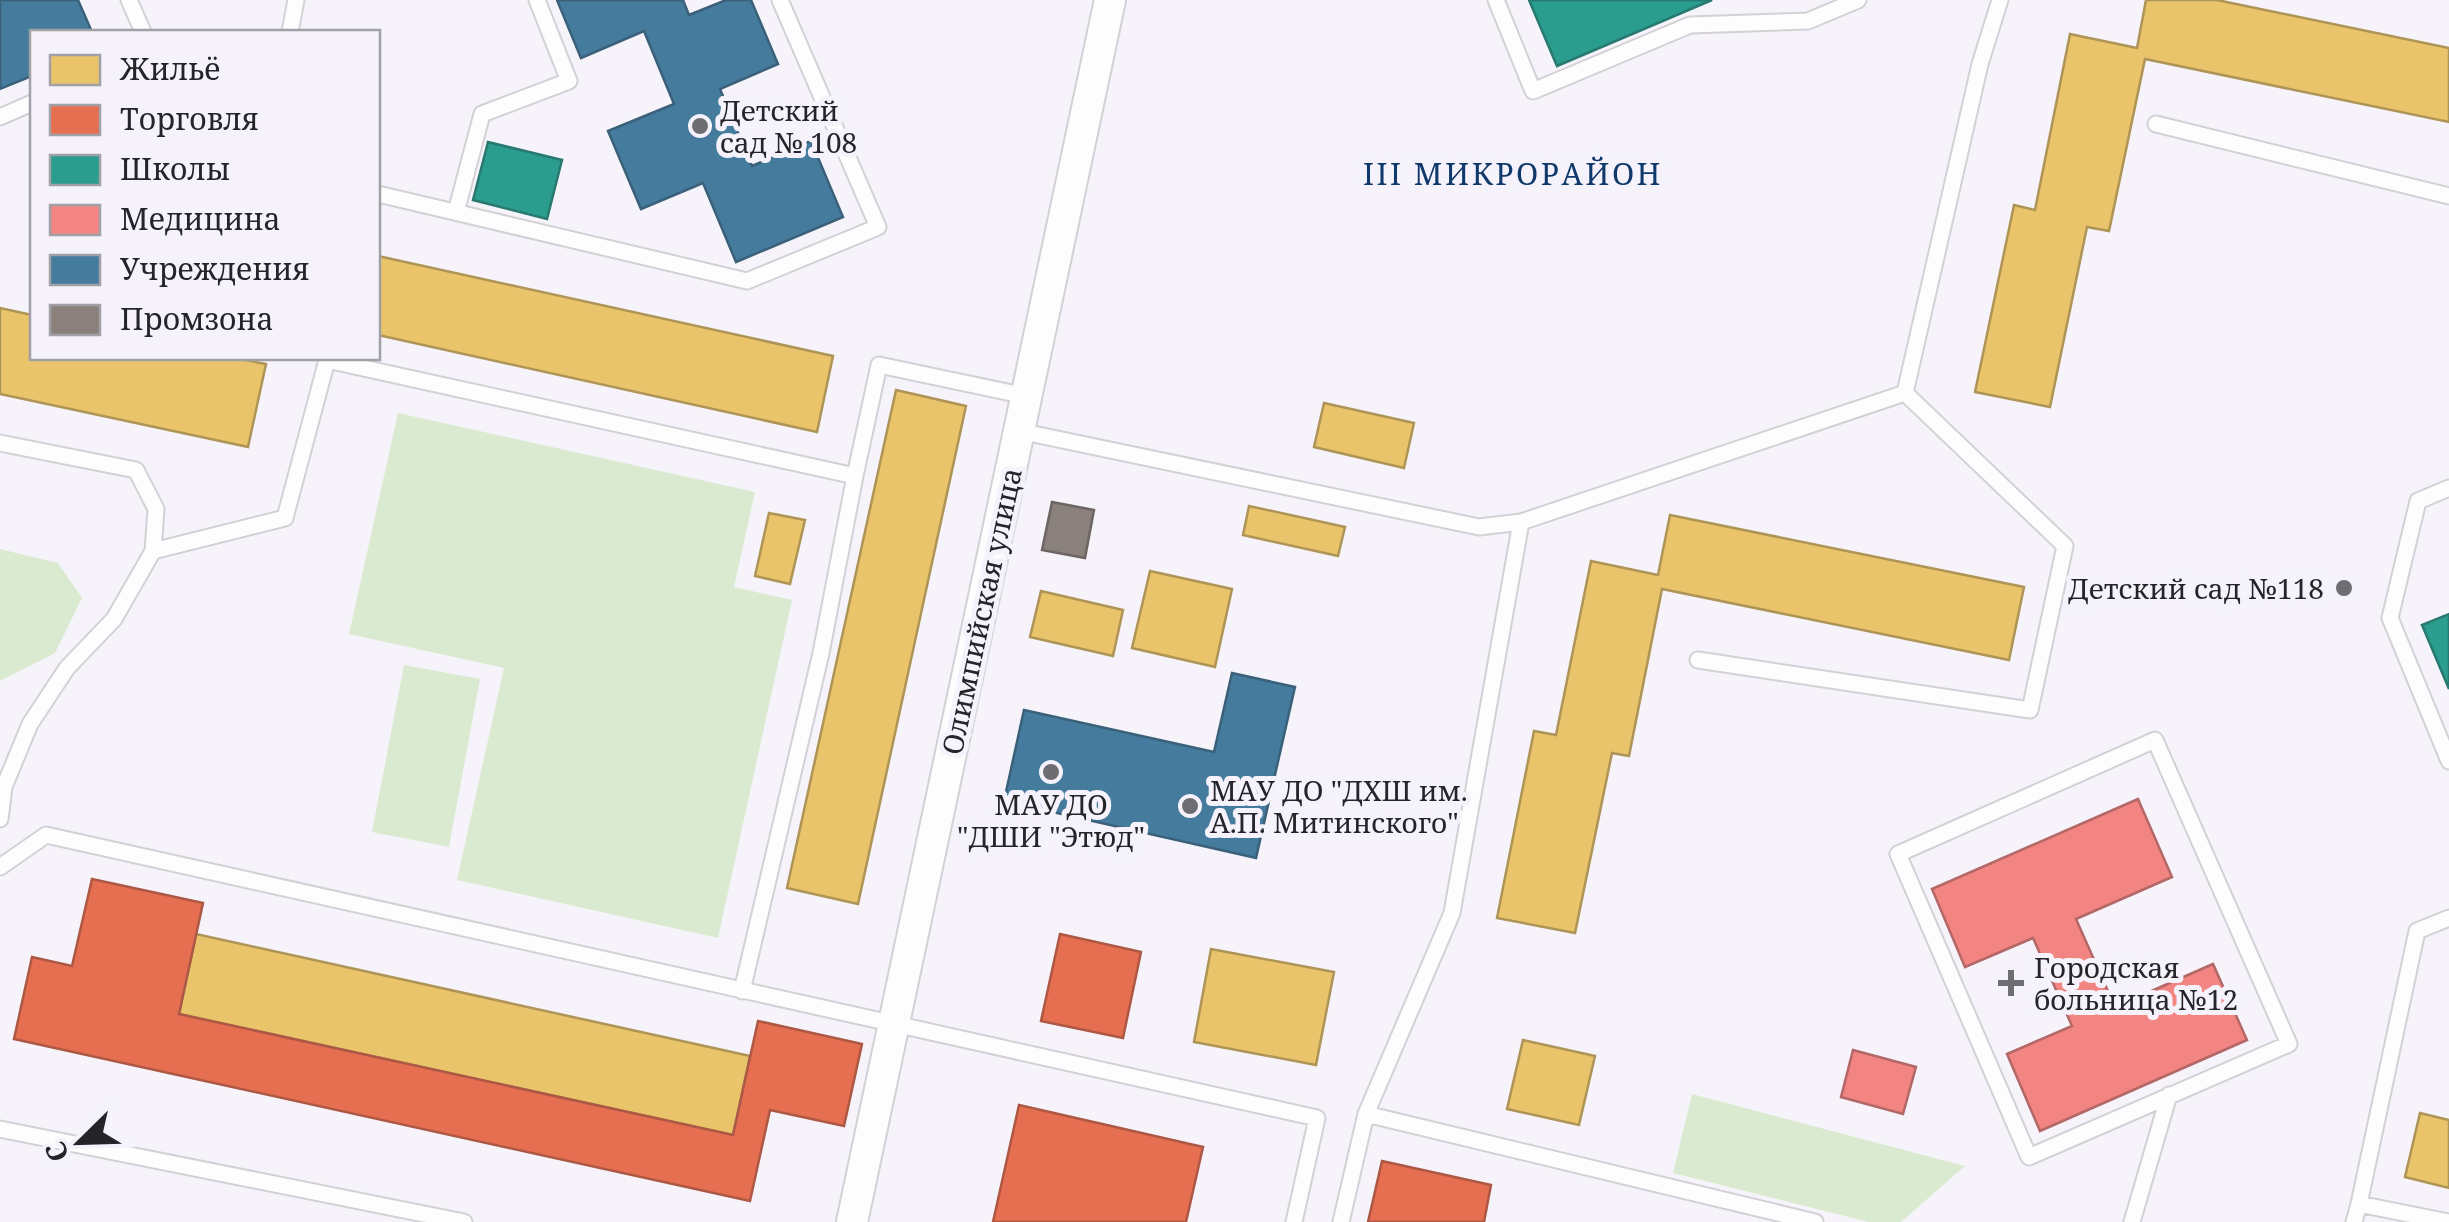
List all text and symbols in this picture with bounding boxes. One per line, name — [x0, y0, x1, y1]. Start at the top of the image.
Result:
legend — [30, 30, 380, 360]
text: Жильё — [119, 48, 220, 89]
place label: Детский сад № 108 — [720, 91, 857, 161]
text: Торговля — [120, 98, 259, 139]
marker: Детский сад № 108 — [689, 115, 711, 137]
text: Школы — [120, 148, 230, 189]
district label: III МИКРОРАЙОН — [1363, 153, 1663, 194]
text: Медицина — [120, 198, 281, 239]
text: Учреждения — [120, 248, 310, 289]
text: Промзона — [120, 298, 274, 339]
street label: Олимпийская улица — [932, 464, 1030, 758]
place label: Детский сад №118 — [2068, 569, 2324, 607]
marker: Детский сад №118 — [2333, 577, 2355, 599]
marker: МАУ ДО "ДШИ "Этюд" — [1040, 761, 1062, 783]
place label: МАУ ДО "ДХШ им. А.П. Митинского" — [1210, 771, 1468, 841]
place label: МАУ ДО "ДШИ "Этюд" — [957, 785, 1145, 855]
marker: МАУ ДО "ДХШ им. А.П. Митинского" — [1179, 795, 1201, 817]
place label: Городская больница №12 — [2034, 948, 2238, 1018]
marker: Городская больница №12 — [1998, 970, 2024, 996]
north arrow — [30, 1092, 130, 1192]
text: С — [35, 1136, 77, 1168]

